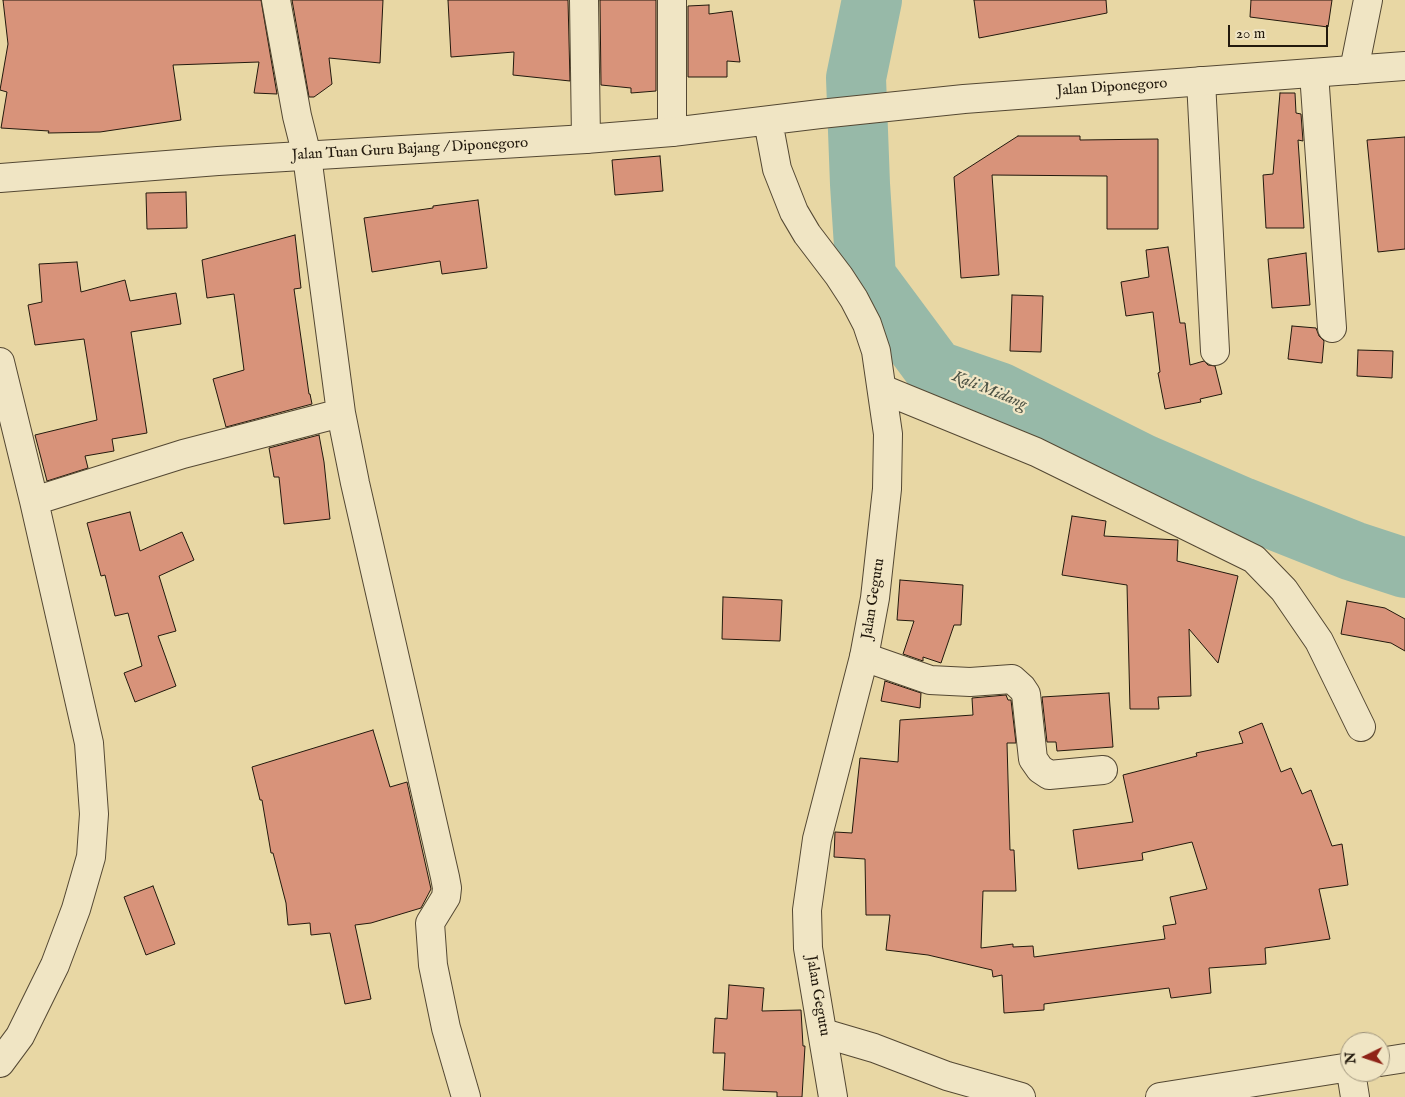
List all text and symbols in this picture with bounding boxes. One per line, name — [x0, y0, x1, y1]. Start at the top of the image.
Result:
scale bar — [1230, 15, 1330, 47]
text: 20 m — [1236, 24, 1265, 43]
street label: Jalan Diponegoro — [1056, 75, 1168, 101]
street label: Jalan Tuan Guru Bajang / Diponegoro — [291, 135, 529, 165]
water label: Kali Midang — [949, 367, 1029, 415]
street label: Jalan Gegutu — [859, 557, 889, 641]
street label: Jalan Gegutu — [801, 954, 833, 1038]
north arrow — [1340, 1032, 1390, 1082]
text: N — [1342, 1051, 1360, 1065]

